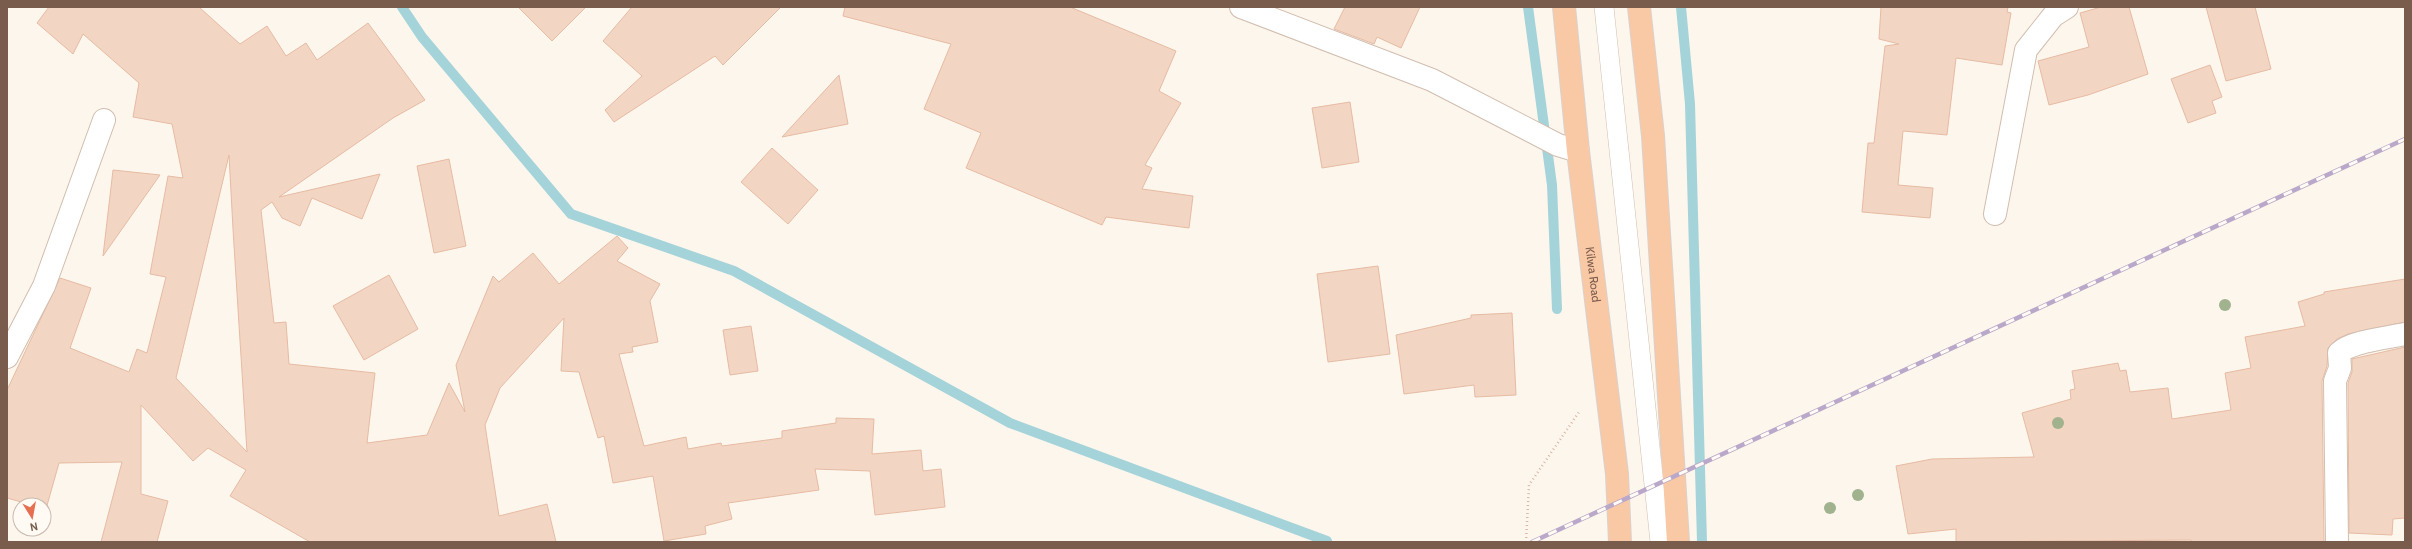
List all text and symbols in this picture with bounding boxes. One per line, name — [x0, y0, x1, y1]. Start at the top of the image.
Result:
street label: Kilwa Road — [1583, 246, 1604, 303]
north arrow — [12, 497, 52, 537]
text: N — [29, 519, 39, 534]

